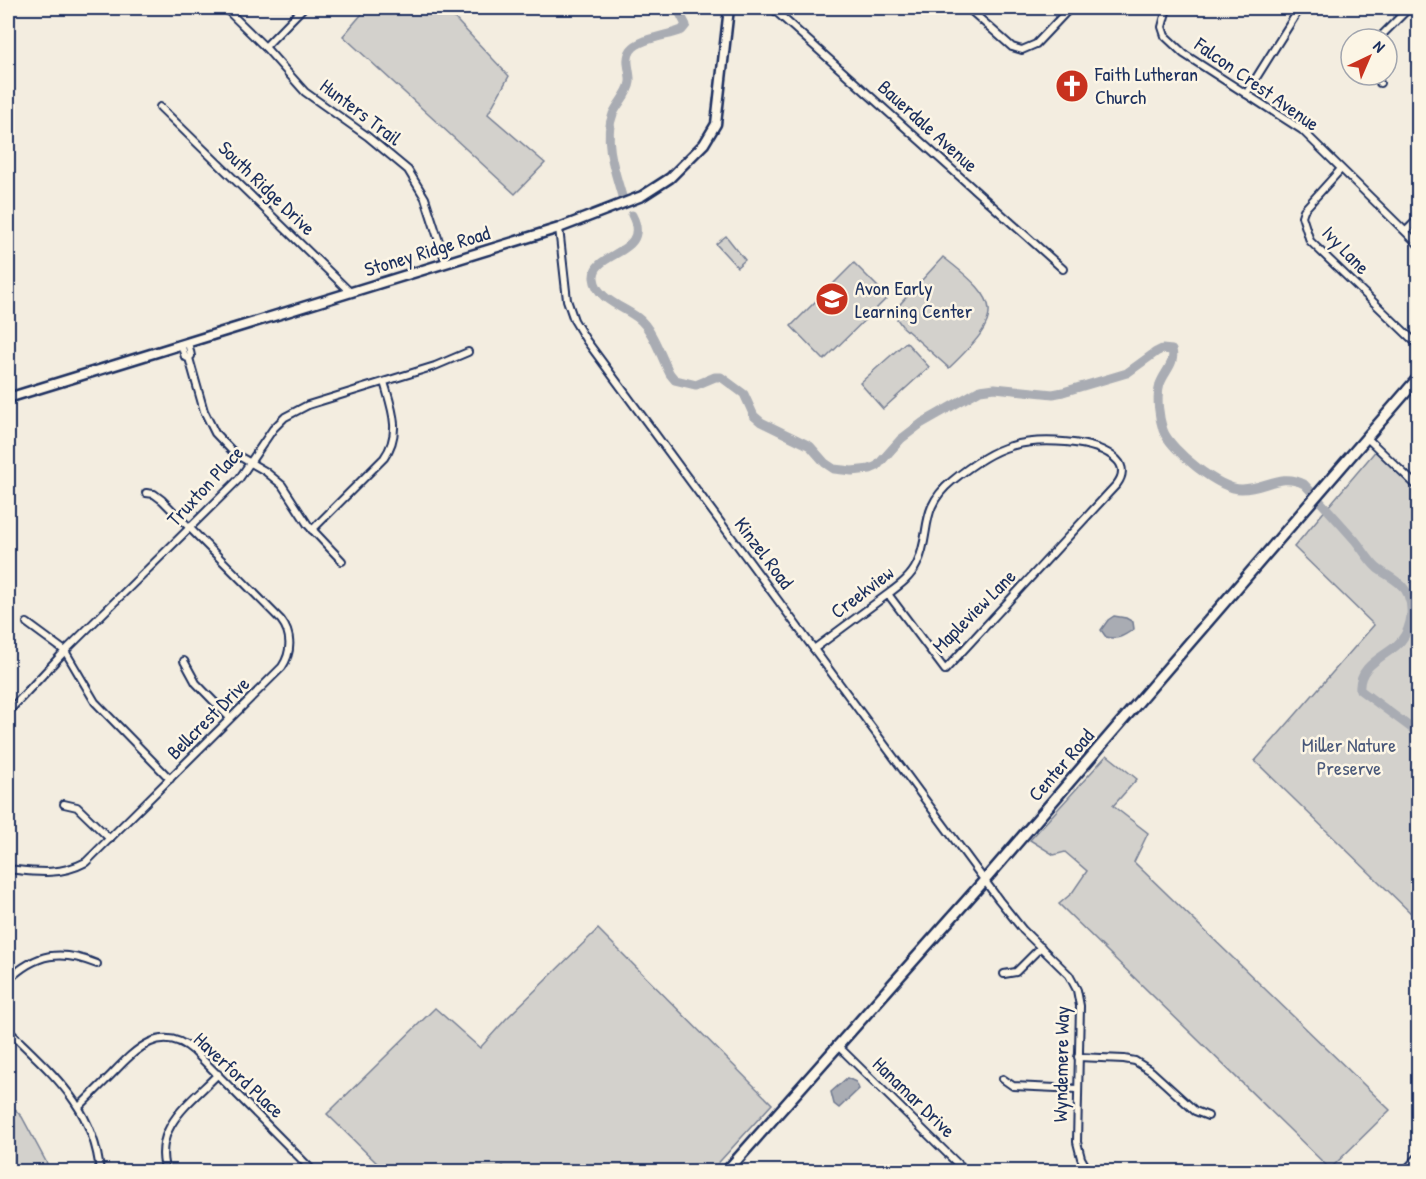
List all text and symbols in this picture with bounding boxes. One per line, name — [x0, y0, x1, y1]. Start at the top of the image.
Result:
north arrow — [1339, 27, 1399, 87]
street label: Falcon Crest Avenue — [1189, 30, 1325, 137]
text: N — [1369, 35, 1390, 57]
place label: Faith Lutheran Church — [1094, 60, 1198, 110]
church icon: Faith Lutheran Church — [1054, 68, 1090, 104]
street label: Hunters Trail — [315, 72, 408, 152]
street label: Bauerdale Avenue — [873, 73, 984, 178]
street label: South Ridge Drive — [213, 134, 322, 241]
street label: Stoney Ridge Road — [361, 219, 493, 282]
street label: Ivy Lane — [1316, 219, 1376, 280]
place label: Avon Early Learning Center — [855, 274, 973, 324]
school or university icon: Avon Early Learning Center — [814, 281, 850, 317]
street label: Truxton Place — [160, 439, 249, 532]
street label: Kinzel Road — [729, 511, 800, 594]
street label: Creekview — [825, 559, 899, 624]
street label: Mapleview Lane — [926, 563, 1021, 658]
street label: Bellcrest Drive — [160, 670, 255, 765]
street label: Center Road — [1022, 723, 1100, 807]
park label: Miller Nature Preserve — [1302, 731, 1396, 781]
street label: Wyndemere Way — [1046, 1006, 1075, 1122]
street label: Haverford Place — [188, 1026, 291, 1124]
street label: Hanamar Drive — [867, 1050, 962, 1143]

